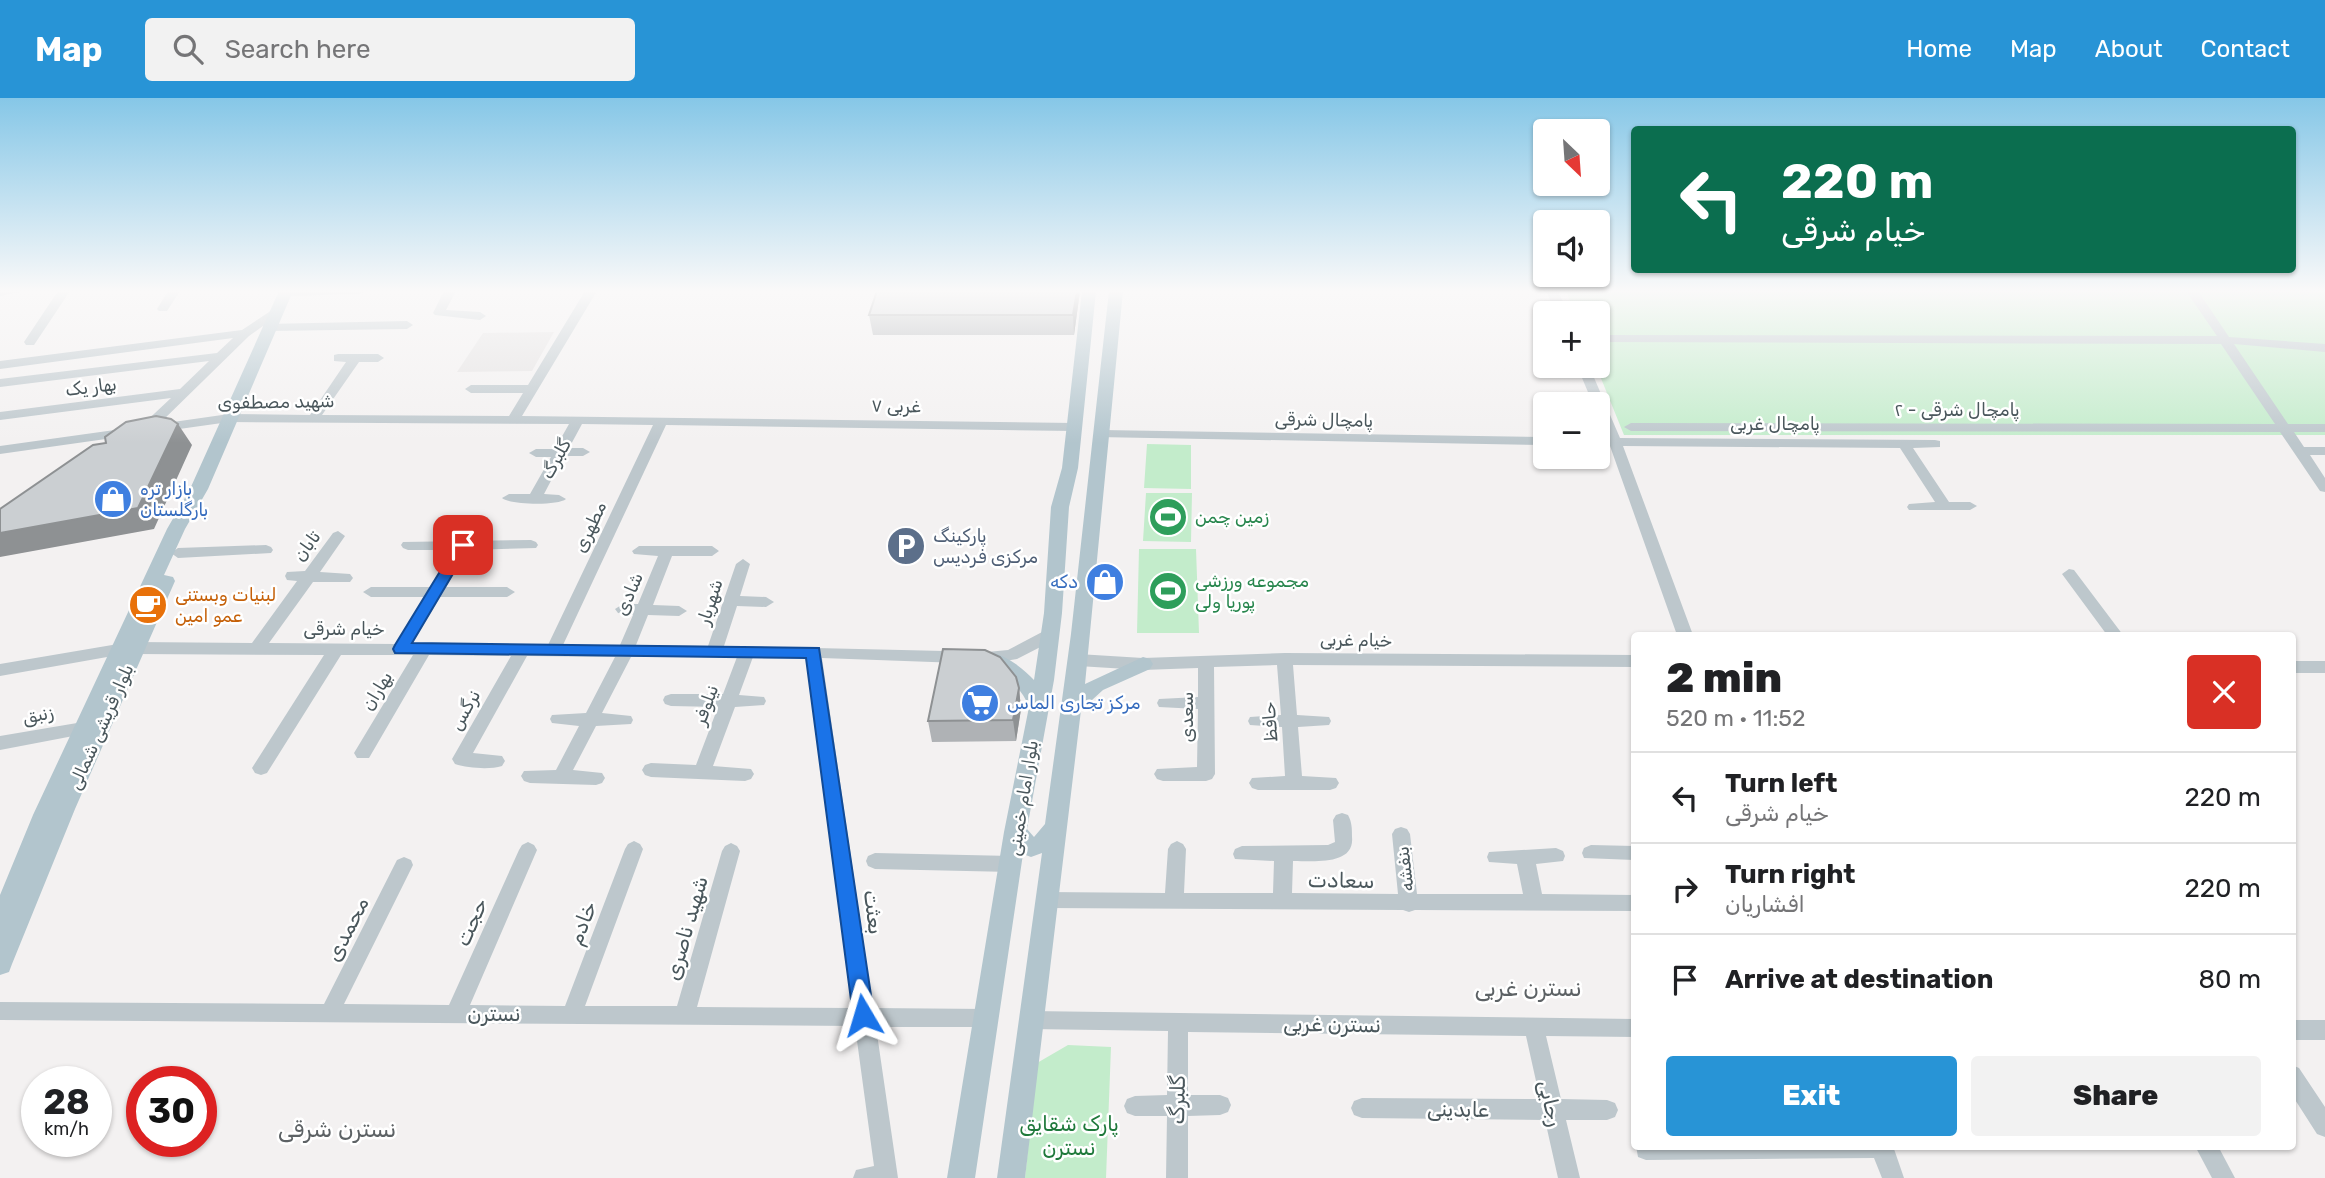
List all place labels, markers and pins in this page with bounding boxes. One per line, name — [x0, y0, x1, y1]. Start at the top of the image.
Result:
shop icon: بازار تره بارگلستان — [92, 478, 134, 520]
place label: بازار تره بارگلستان — [140, 478, 208, 521]
sports icon: زمین چمن — [1147, 496, 1189, 538]
place label: زمین چمن — [1195, 506, 1269, 528]
pin — [433, 515, 493, 575]
parking icon: پارکینگ مرکزی فردیس — [885, 525, 927, 567]
place label: پارکینگ مرکزی فردیس — [933, 525, 1038, 568]
shop icon: دکه — [1084, 561, 1126, 603]
sports icon: مجموعه ورزشی پوریا ولی — [1147, 570, 1189, 612]
place label: مجموعه ورزشی پوریا ولی — [1195, 570, 1309, 614]
place label: دکه — [1050, 571, 1078, 593]
cafe icon: لبنیات وبستنی عمو امین — [127, 584, 169, 626]
place label: لبنیات وبستنی عمو امین — [175, 584, 277, 627]
supermarket icon: مرکز تجاری الماس — [959, 682, 1001, 724]
place label: مرکز تجاری الماس — [1007, 692, 1141, 714]

